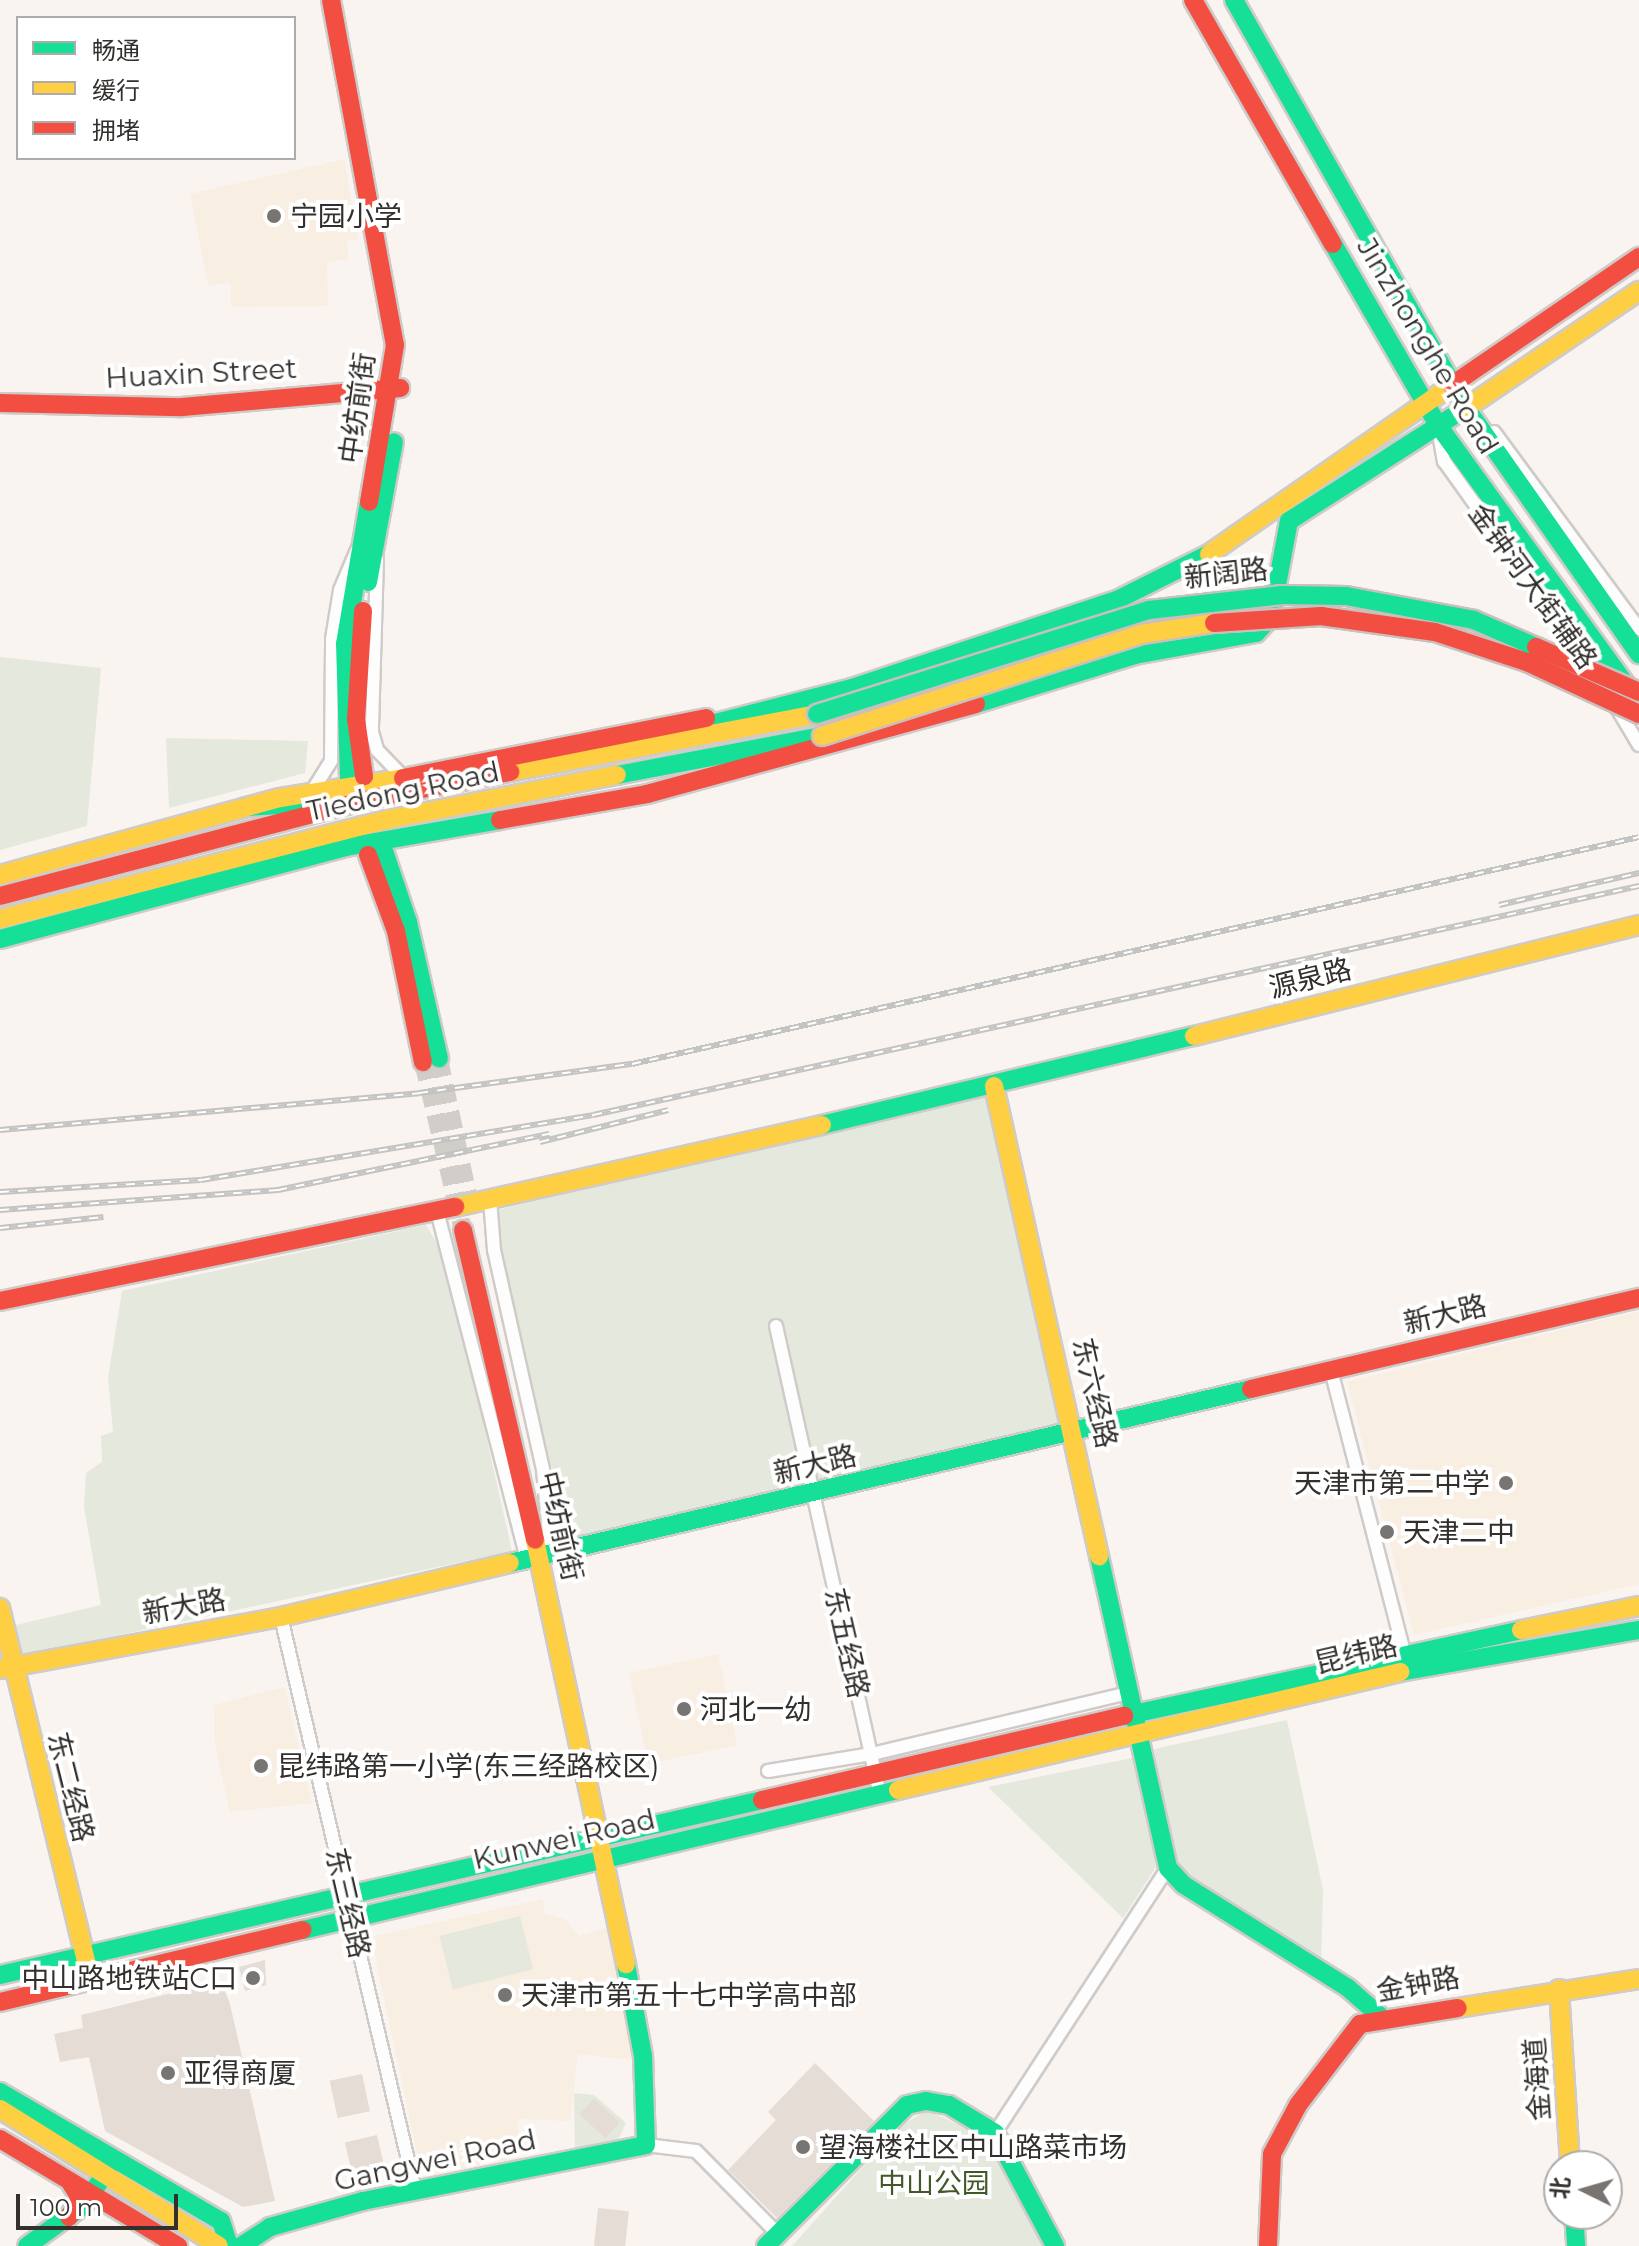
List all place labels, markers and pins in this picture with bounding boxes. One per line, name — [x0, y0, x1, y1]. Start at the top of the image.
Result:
place label: 宁园小学 — [290, 199, 402, 233]
marker: 宁园小学 — [265, 207, 283, 225]
place label: 天津市第二中学 — [1294, 1466, 1490, 1500]
marker: 天津市第二中学 — [1497, 1474, 1515, 1492]
place label: 天津二中 — [1403, 1515, 1515, 1549]
marker: 天津二中 — [1378, 1523, 1396, 1541]
place label: 河北一幼 — [700, 1692, 812, 1726]
marker: 河北一幼 — [675, 1700, 693, 1718]
place label: 昆纬路第一小学(东三经路校区) — [277, 1749, 659, 1783]
marker: 昆纬路第一小学(东三经路校区) — [252, 1757, 270, 1775]
place label: 中山路地铁站C口 — [21, 1961, 237, 1995]
marker: 中山路地铁站C口 — [244, 1969, 262, 1987]
place label: 天津市第五十七中学高中部 — [521, 1978, 857, 2012]
marker: 天津市第五十七中学高中部 — [496, 1986, 514, 2004]
place label: 亚得商厦 — [184, 2056, 296, 2090]
marker: 亚得商厦 — [159, 2064, 177, 2082]
place label: 望海楼社区中山路菜市场 — [819, 2130, 1127, 2164]
marker: 望海楼社区中山路菜市场 — [794, 2138, 812, 2156]

